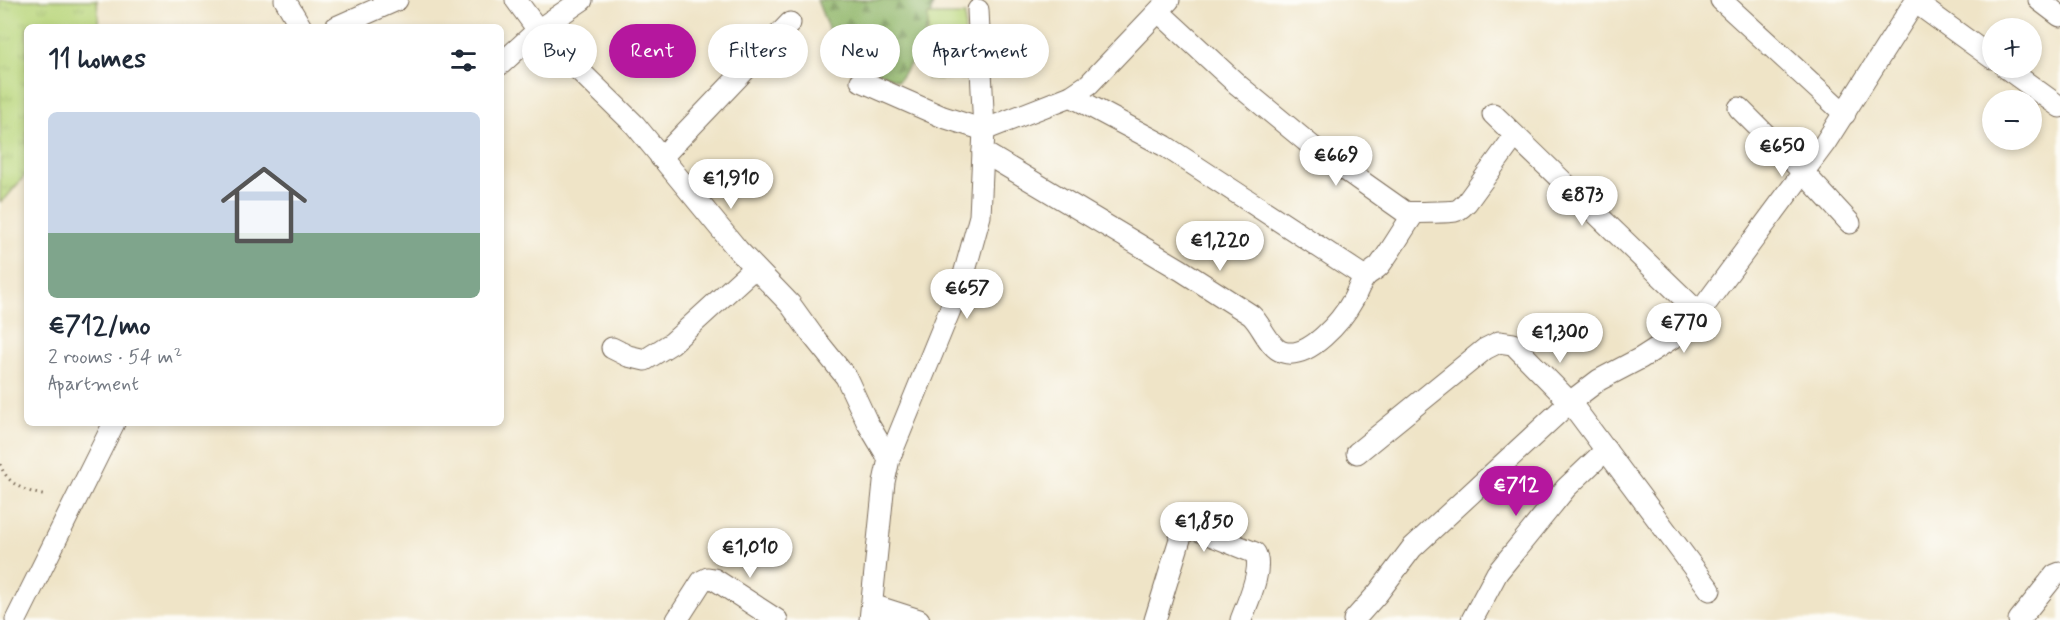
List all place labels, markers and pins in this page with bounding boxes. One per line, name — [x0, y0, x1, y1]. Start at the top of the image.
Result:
pin: €650 — [1746, 127, 1818, 178]
pin: €669 — [1300, 136, 1372, 187]
pin: €1,910 — [682, 159, 780, 210]
pin: €873 — [1546, 176, 1618, 227]
pin: €1,220 — [1171, 221, 1269, 272]
pin: €657 — [931, 269, 1003, 320]
pin: €770 — [1648, 303, 1720, 354]
pin: €1,300 — [1511, 313, 1609, 364]
pin: €712 — [1480, 466, 1552, 517]
pin: €1,850 — [1155, 502, 1253, 553]
pin: €1,010 — [701, 528, 799, 579]

